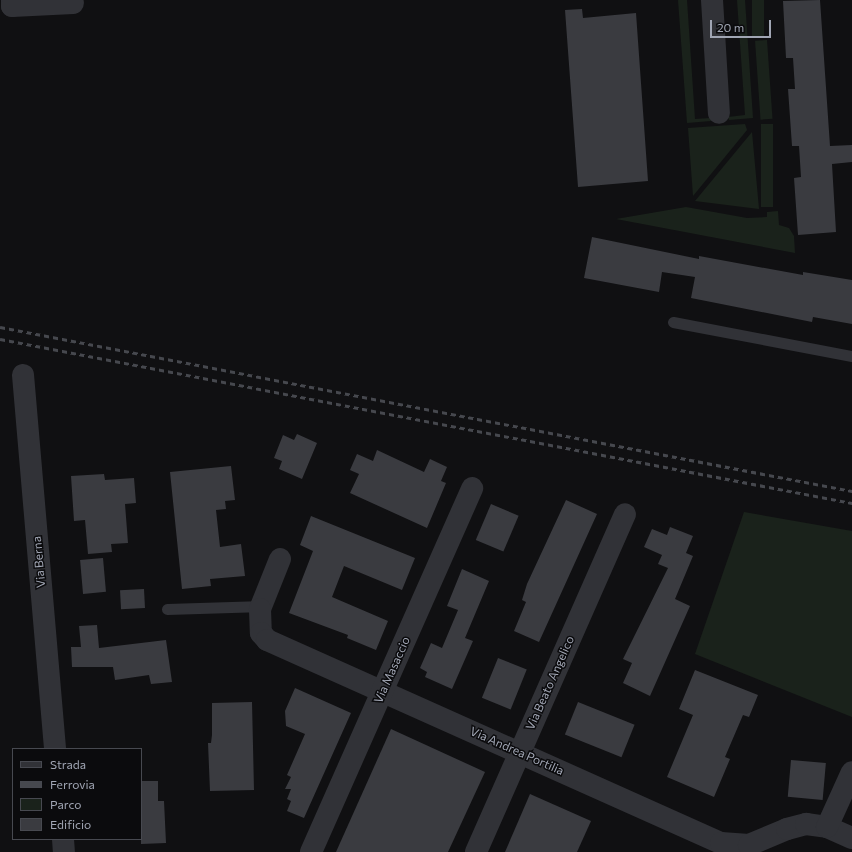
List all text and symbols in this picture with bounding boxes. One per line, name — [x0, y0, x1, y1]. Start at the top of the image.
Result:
scale bar — [712, 12, 773, 38]
text: 20 m — [717, 20, 744, 34]
street label: Via Berna — [30, 536, 48, 588]
street label: Via Masaccio — [371, 634, 413, 706]
street label: Via Beato Angelico — [523, 634, 577, 732]
street label: Via Andrea Portilia — [468, 724, 566, 778]
legend — [12, 748, 142, 840]
text: Strada — [50, 757, 86, 771]
text: Ferrovia — [50, 777, 95, 791]
text: Parco — [50, 797, 82, 811]
text: Edificio — [50, 817, 91, 831]

